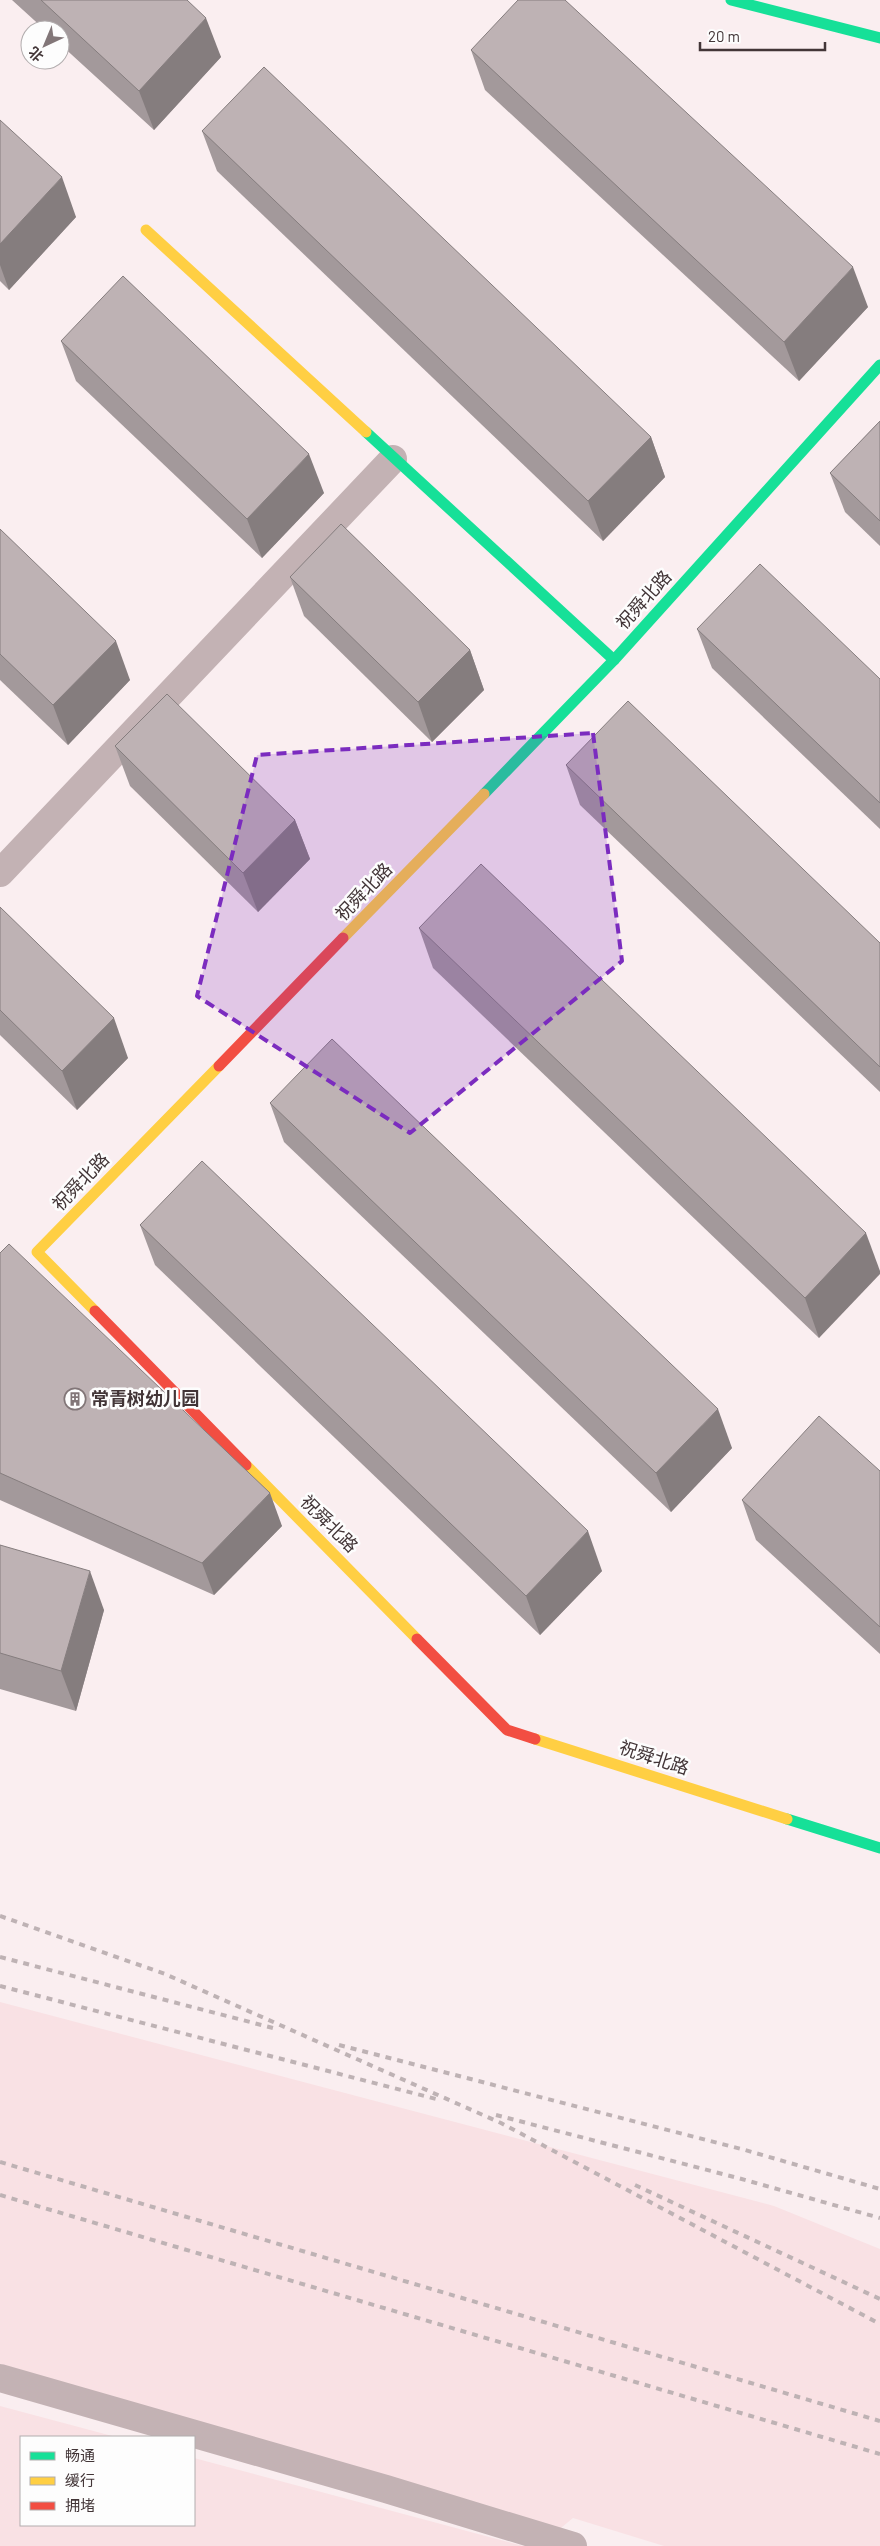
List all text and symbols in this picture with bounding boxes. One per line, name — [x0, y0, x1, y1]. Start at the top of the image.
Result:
north arrow — [20, 20, 70, 70]
scale bar — [700, 20, 825, 52]
text: 20 m — [708, 27, 740, 45]
text: 北 — [25, 44, 47, 66]
street label: 祝舜北路 — [611, 565, 676, 633]
street label: 祝舜北路 — [330, 858, 396, 925]
street label: 祝舜北路 — [47, 1148, 113, 1215]
building icon: 常青树幼儿园 — [63, 1387, 87, 1411]
place label: 常青树幼儿园 — [91, 1387, 199, 1409]
street label: 祝舜北路 — [296, 1490, 363, 1557]
street label: 祝舜北路 — [617, 1735, 692, 1779]
legend — [20, 2436, 195, 2526]
text: 畅通 — [65, 2446, 95, 2464]
text: 缓行 — [65, 2471, 95, 2489]
text: 拥堵 — [65, 2496, 95, 2514]

